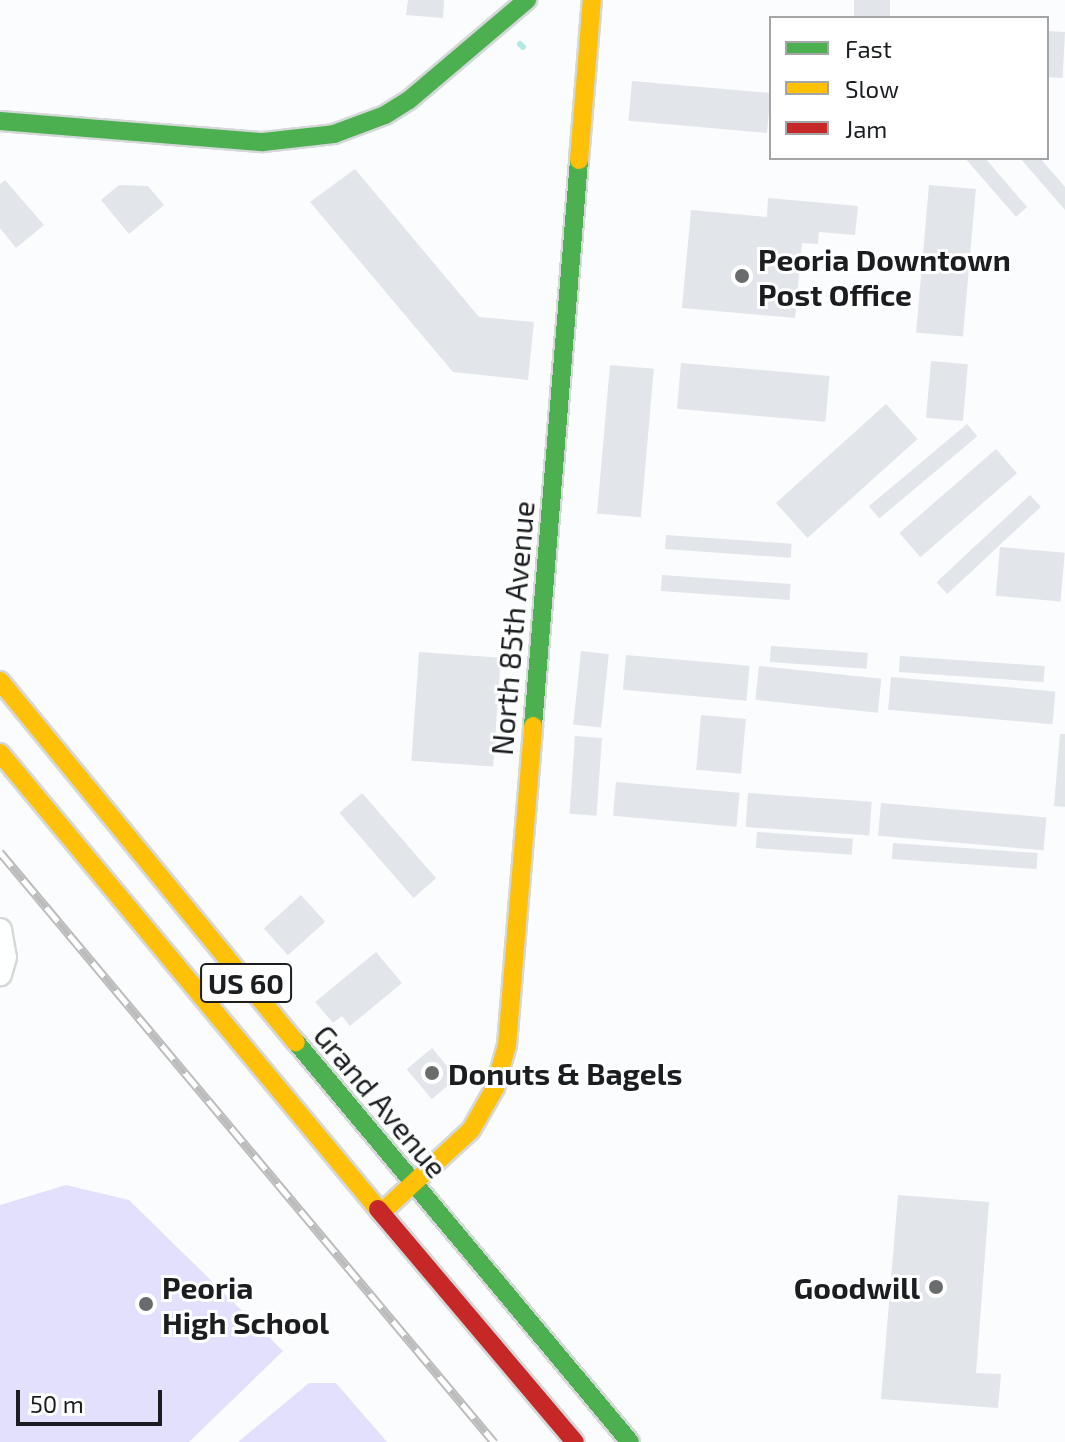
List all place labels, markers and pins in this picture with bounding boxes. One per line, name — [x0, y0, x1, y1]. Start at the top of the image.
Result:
place label: Peoria Downtown Post Office — [758, 241, 1011, 312]
marker: Peoria Downtown Post Office — [733, 267, 751, 285]
place label: Donuts & Bagels — [448, 1055, 682, 1091]
marker: Donuts & Bagels — [423, 1064, 441, 1082]
place label: Peoria High School — [162, 1269, 329, 1340]
place label: Goodwill — [794, 1269, 920, 1305]
marker: Goodwill — [927, 1278, 945, 1296]
marker: Peoria High School — [137, 1295, 155, 1313]

